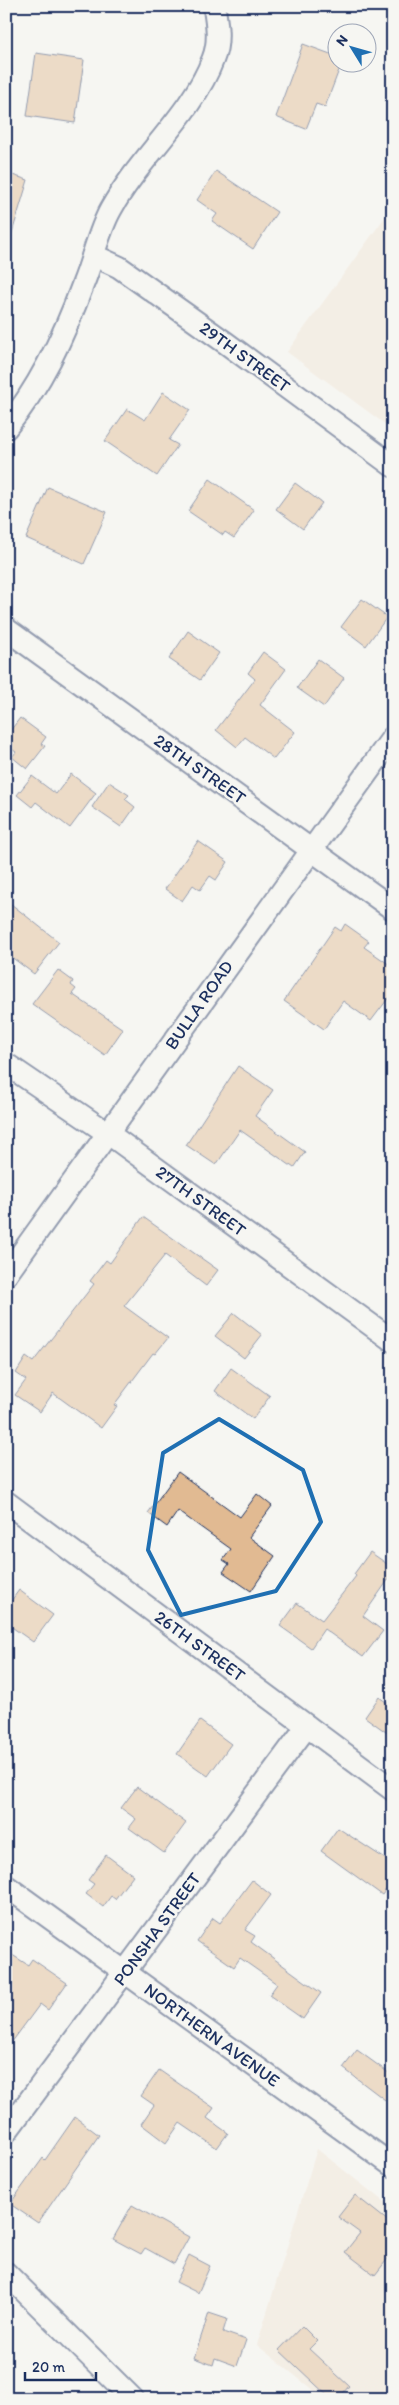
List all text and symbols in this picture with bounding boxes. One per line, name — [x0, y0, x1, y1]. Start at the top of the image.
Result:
north arrow — [326, 22, 376, 72]
text: N — [332, 32, 352, 49]
street label: 29TH STREET — [195, 317, 295, 397]
street label: 28TH STREET — [150, 729, 250, 809]
street label: BULLA ROAD — [160, 956, 238, 1054]
street label: 27TH STREET — [151, 1161, 251, 1241]
street label: 26TH STREET — [150, 1606, 250, 1686]
street label: PONSHA STREET — [109, 1868, 205, 1990]
street label: NORTHERN AVENUE — [140, 1978, 284, 2092]
scale bar — [25, 2350, 96, 2382]
text: 20 m — [32, 2358, 66, 2376]

